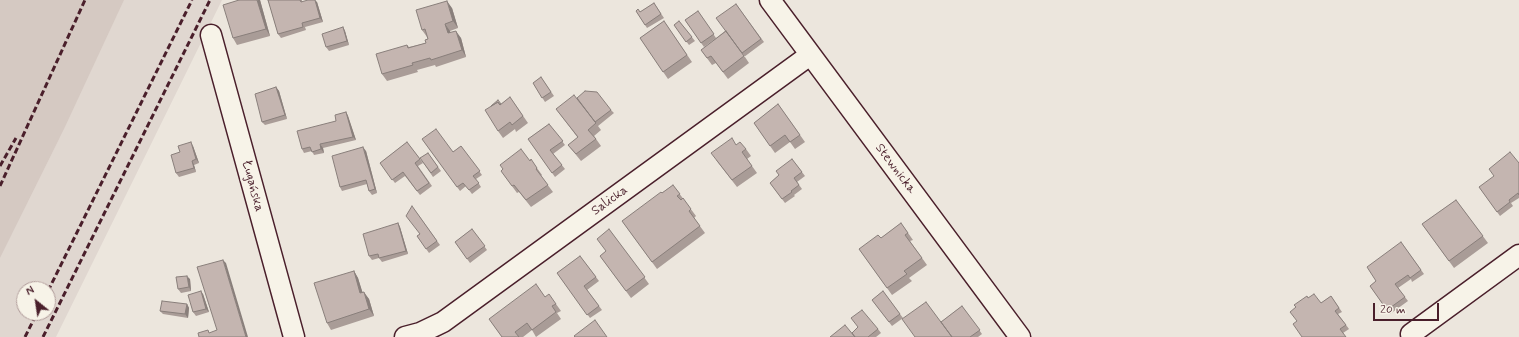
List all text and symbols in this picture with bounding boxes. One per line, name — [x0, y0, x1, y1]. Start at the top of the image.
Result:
street label: Stewnicka — [871, 141, 919, 197]
street label: Ługańska — [238, 159, 266, 213]
street label: Salicka — [589, 183, 631, 219]
north arrow — [16, 281, 56, 321]
text: N — [24, 284, 37, 299]
scale bar — [1375, 295, 1441, 321]
text: 20 m — [1380, 302, 1406, 318]

